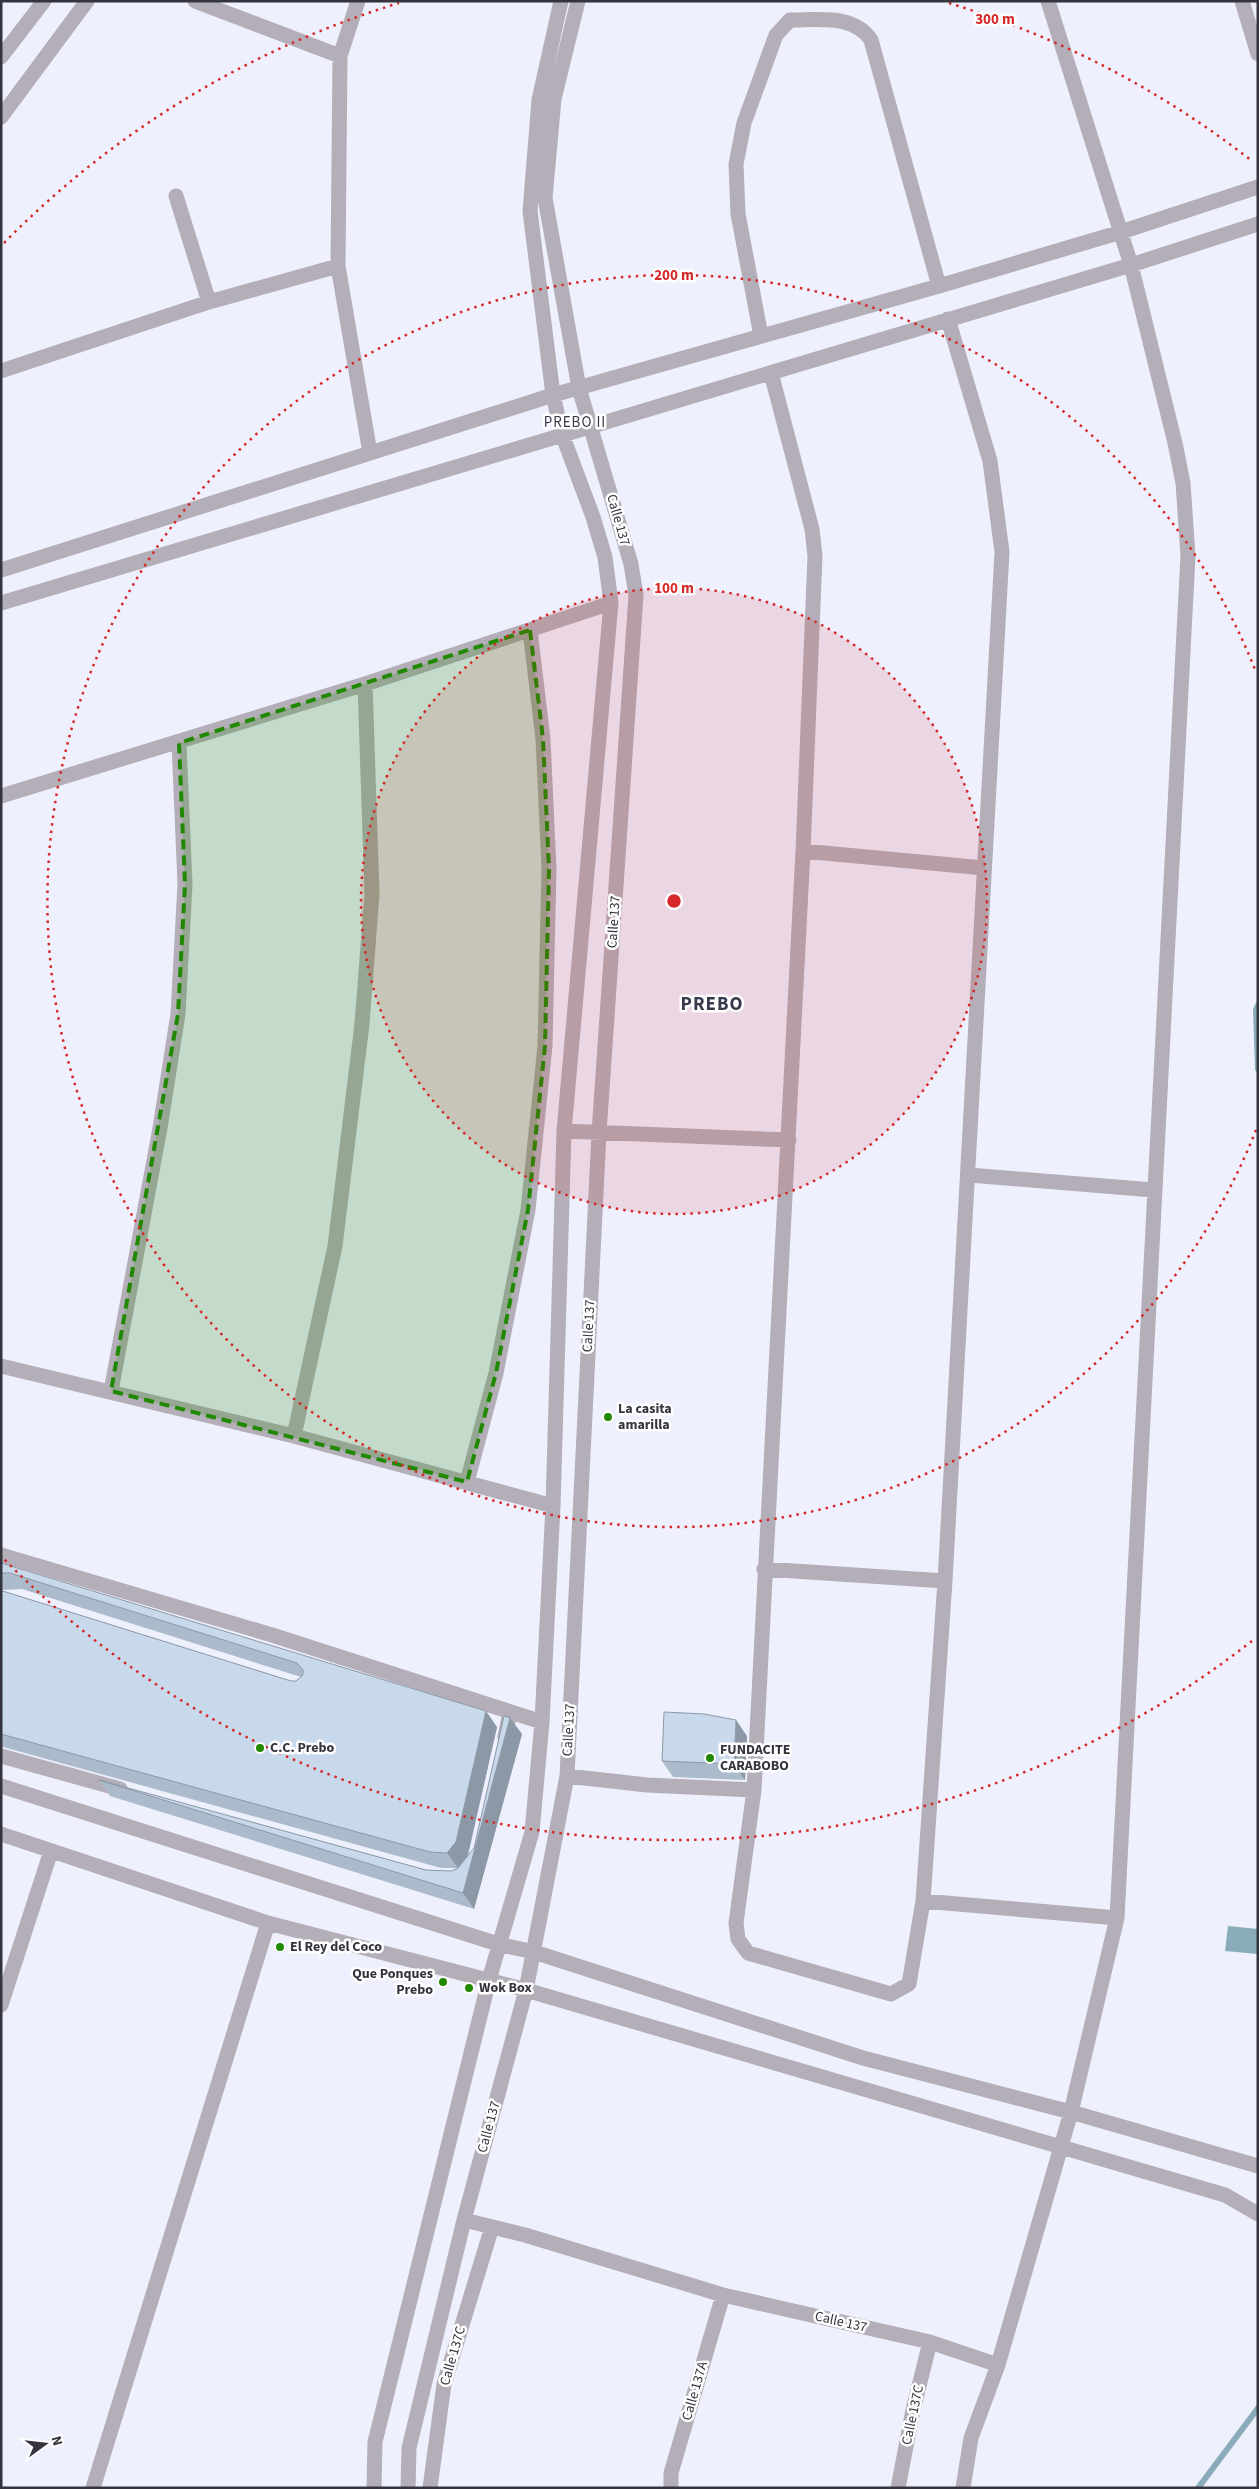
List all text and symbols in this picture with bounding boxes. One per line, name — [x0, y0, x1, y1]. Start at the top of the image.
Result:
text: 300 m — [975, 9, 1015, 30]
text: 200 m — [654, 265, 694, 286]
district label: PREBO II — [544, 412, 606, 433]
street label: Calle 137 — [601, 492, 635, 548]
text: 100 m — [654, 578, 694, 599]
centre of rings — [665, 892, 683, 910]
street label: Calle 137 — [602, 895, 626, 949]
district label: PREBO — [681, 991, 743, 1018]
street label: Calle 137 — [578, 1299, 600, 1353]
place label: La casita amarilla — [618, 1399, 672, 1435]
marker: La casita amarilla — [602, 1411, 614, 1423]
street label: Calle 137 — [558, 1703, 580, 1757]
place label: C.C. Prebo — [270, 1738, 335, 1758]
place label: FUNDACITE CARABOBO — [720, 1740, 790, 1776]
marker: C.C. Prebo — [254, 1742, 266, 1754]
marker: FUNDACITE CARABOBO — [704, 1752, 716, 1764]
place label: El Rey del Coco — [290, 1937, 382, 1957]
marker: El Rey del Coco — [274, 1941, 286, 1953]
place label: Que Ponques Prebo — [352, 1964, 433, 2000]
marker: Que Ponques Prebo — [437, 1976, 449, 1988]
place label: Wok Box — [479, 1978, 532, 1998]
marker: Wok Box — [463, 1982, 475, 1994]
street label: Calle 137 — [473, 2099, 506, 2155]
street label: Calle 137 — [813, 2306, 869, 2338]
street label: Calle 137C — [435, 2324, 471, 2388]
street label: Calle 137A — [677, 2359, 713, 2423]
street label: Calle 137C — [897, 2383, 929, 2447]
north arrow — [20, 2419, 70, 2469]
text: N — [46, 2434, 67, 2448]

